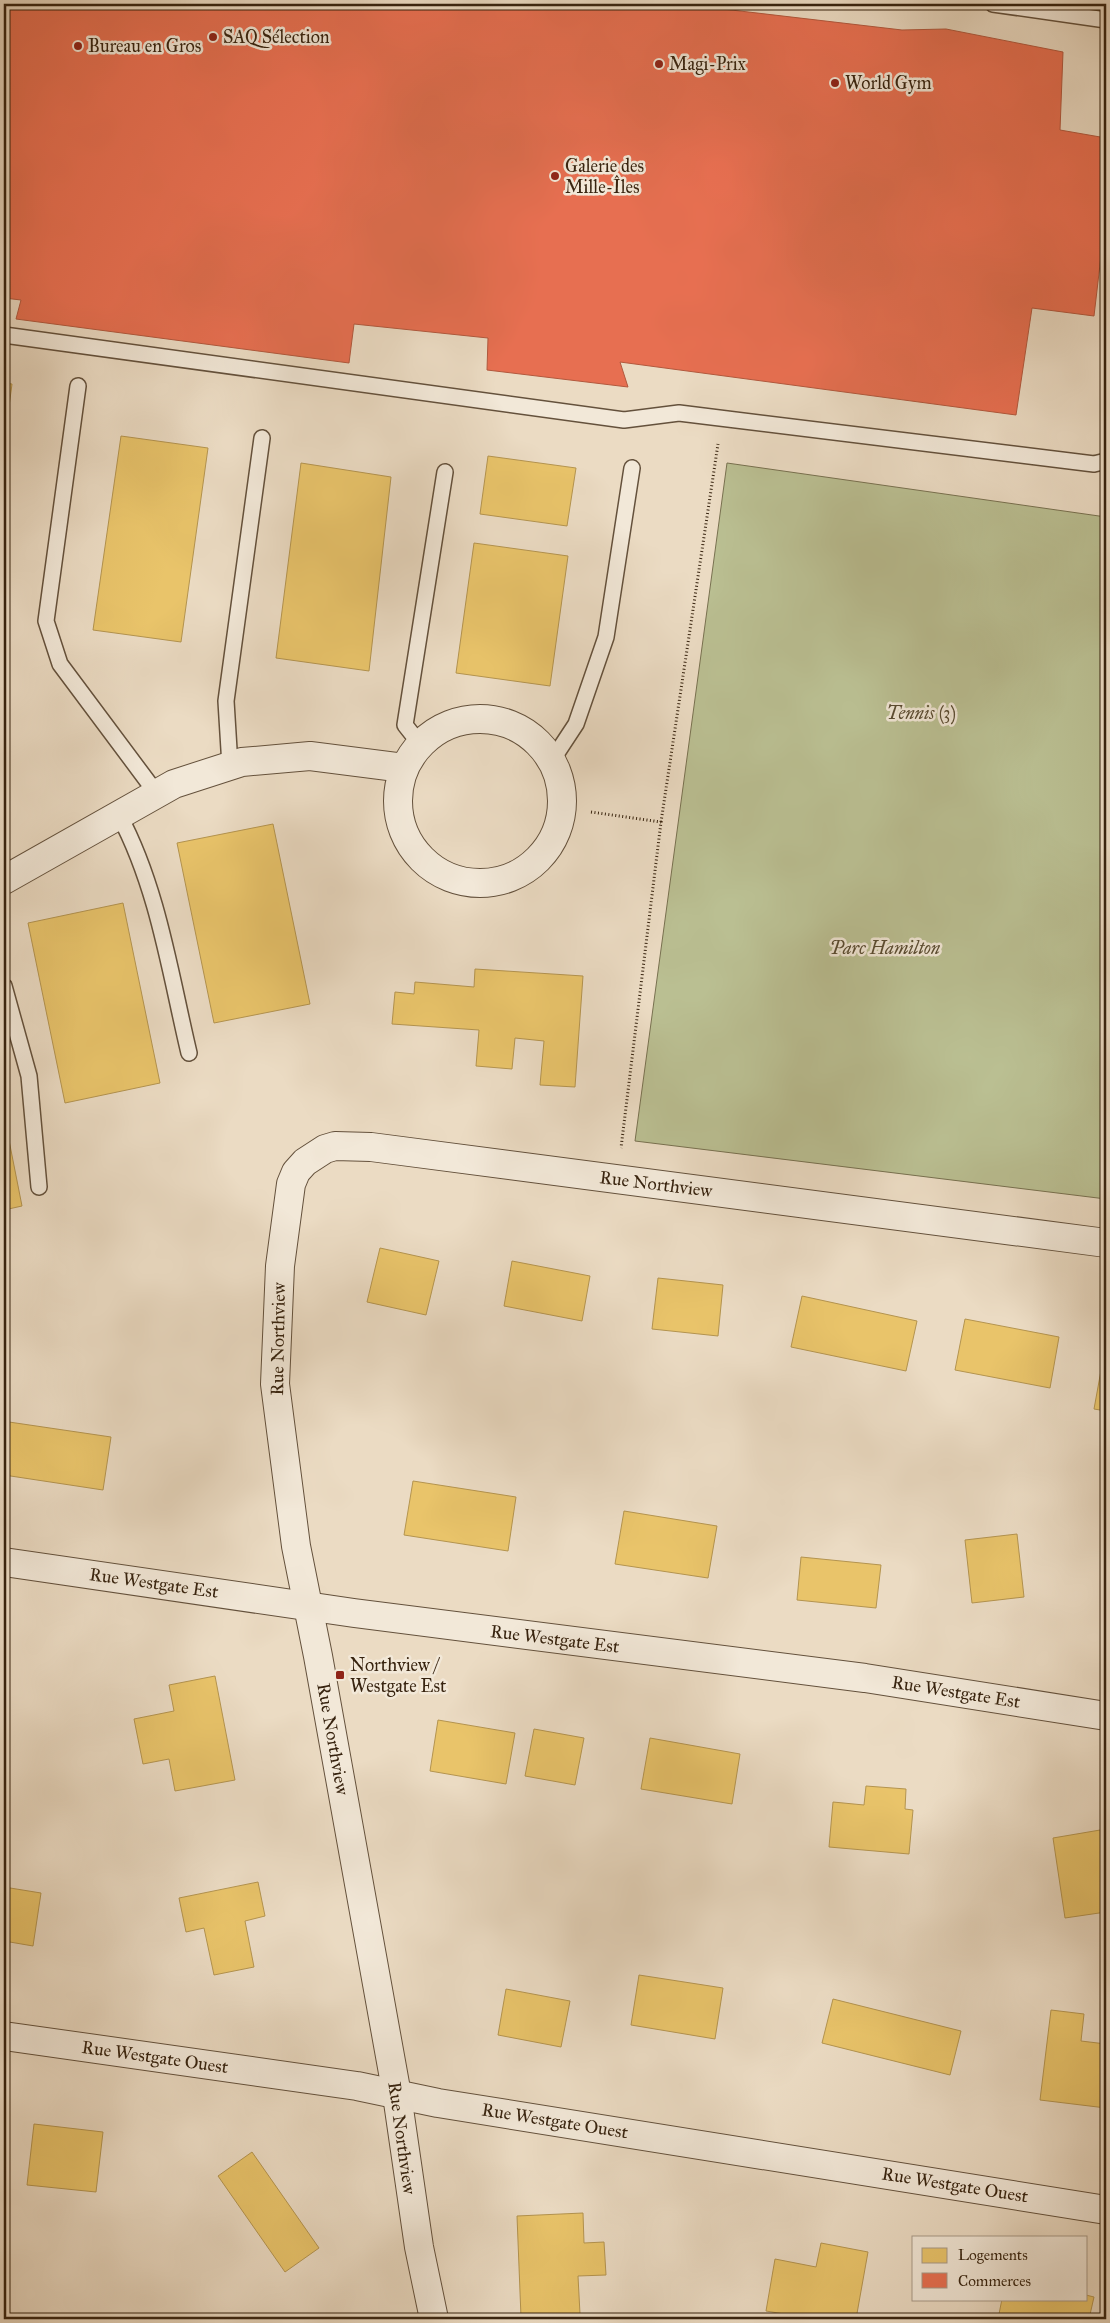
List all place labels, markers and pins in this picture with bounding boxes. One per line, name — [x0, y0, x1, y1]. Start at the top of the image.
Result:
place label: SAQ Sélection — [223, 26, 330, 48]
marker: SAQ Sélection — [207, 31, 219, 43]
place label: Bureau en Gros — [88, 35, 201, 57]
marker: Bureau en Gros — [72, 40, 84, 52]
place label: Magi-Prix — [669, 53, 746, 76]
marker: Magi-Prix — [653, 58, 665, 70]
place label: World Gym — [845, 72, 932, 94]
marker: World Gym — [829, 77, 841, 89]
place label: Galerie des Mille-Îles — [565, 155, 644, 198]
marker: Galerie des Mille-Îles — [549, 170, 561, 182]
place label: Northview / Westgate Est — [350, 1654, 447, 1698]
marker: Northview / Westgate Est — [334, 1669, 346, 1681]

